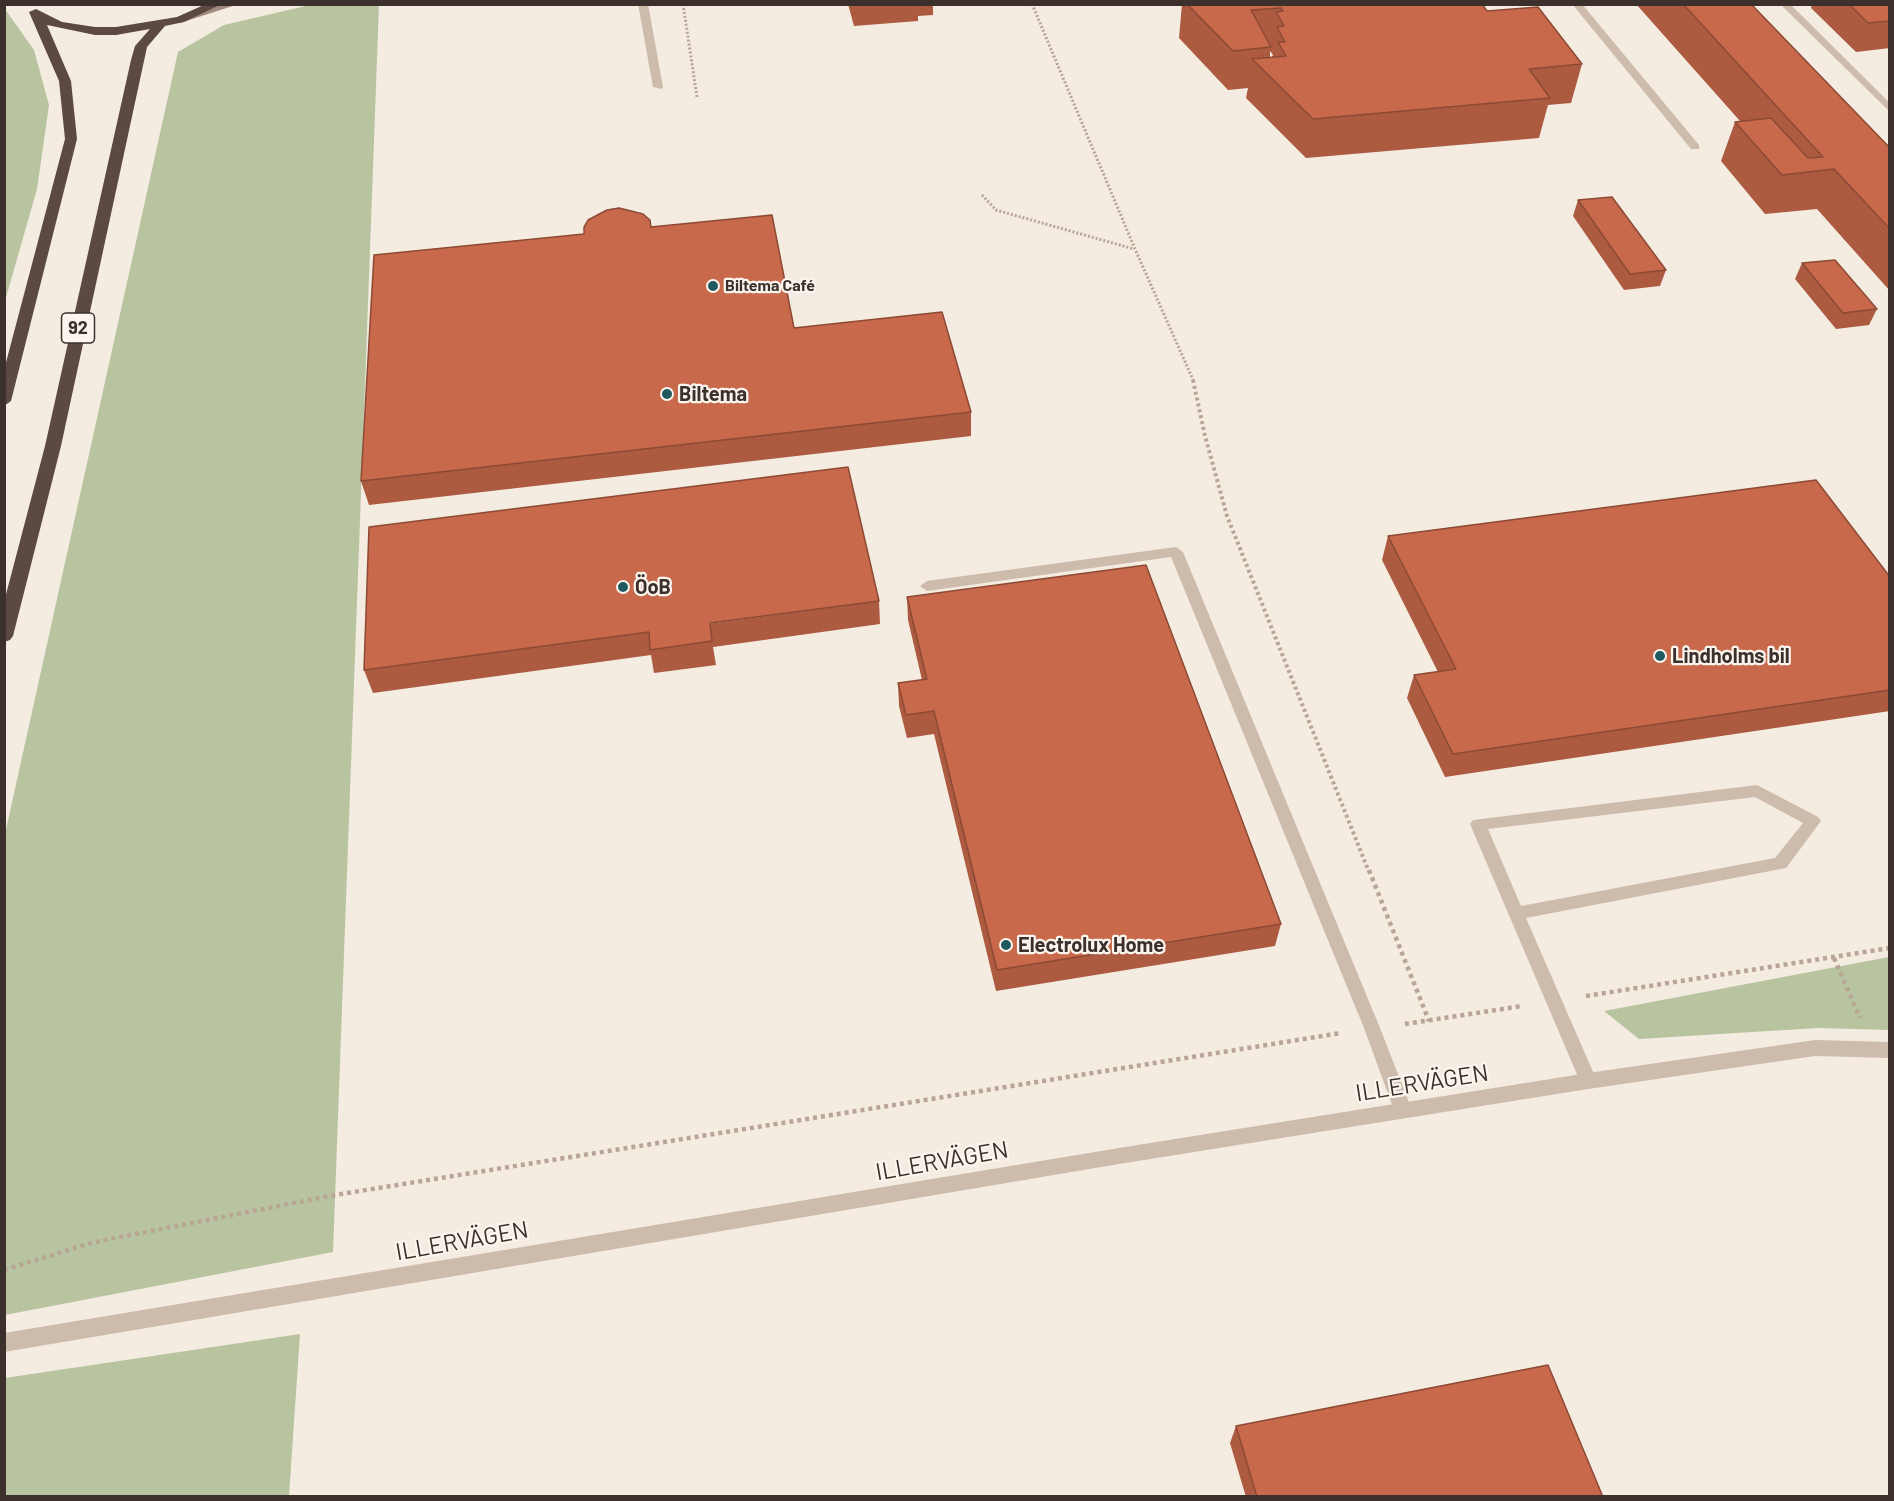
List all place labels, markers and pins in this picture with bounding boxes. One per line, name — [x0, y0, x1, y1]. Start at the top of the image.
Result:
place label: Biltema Café — [725, 276, 815, 296]
marker: Biltema Café — [706, 279, 720, 293]
place label: Biltema — [679, 382, 747, 406]
marker: Biltema — [660, 387, 674, 401]
place label: ÖoB — [635, 575, 671, 599]
marker: ÖoB — [616, 580, 630, 594]
place label: Lindholms bil — [1672, 644, 1790, 668]
marker: Lindholms bil — [1653, 649, 1667, 663]
place label: Electrolux Home — [1018, 933, 1164, 957]
marker: Electrolux Home — [999, 938, 1013, 952]

